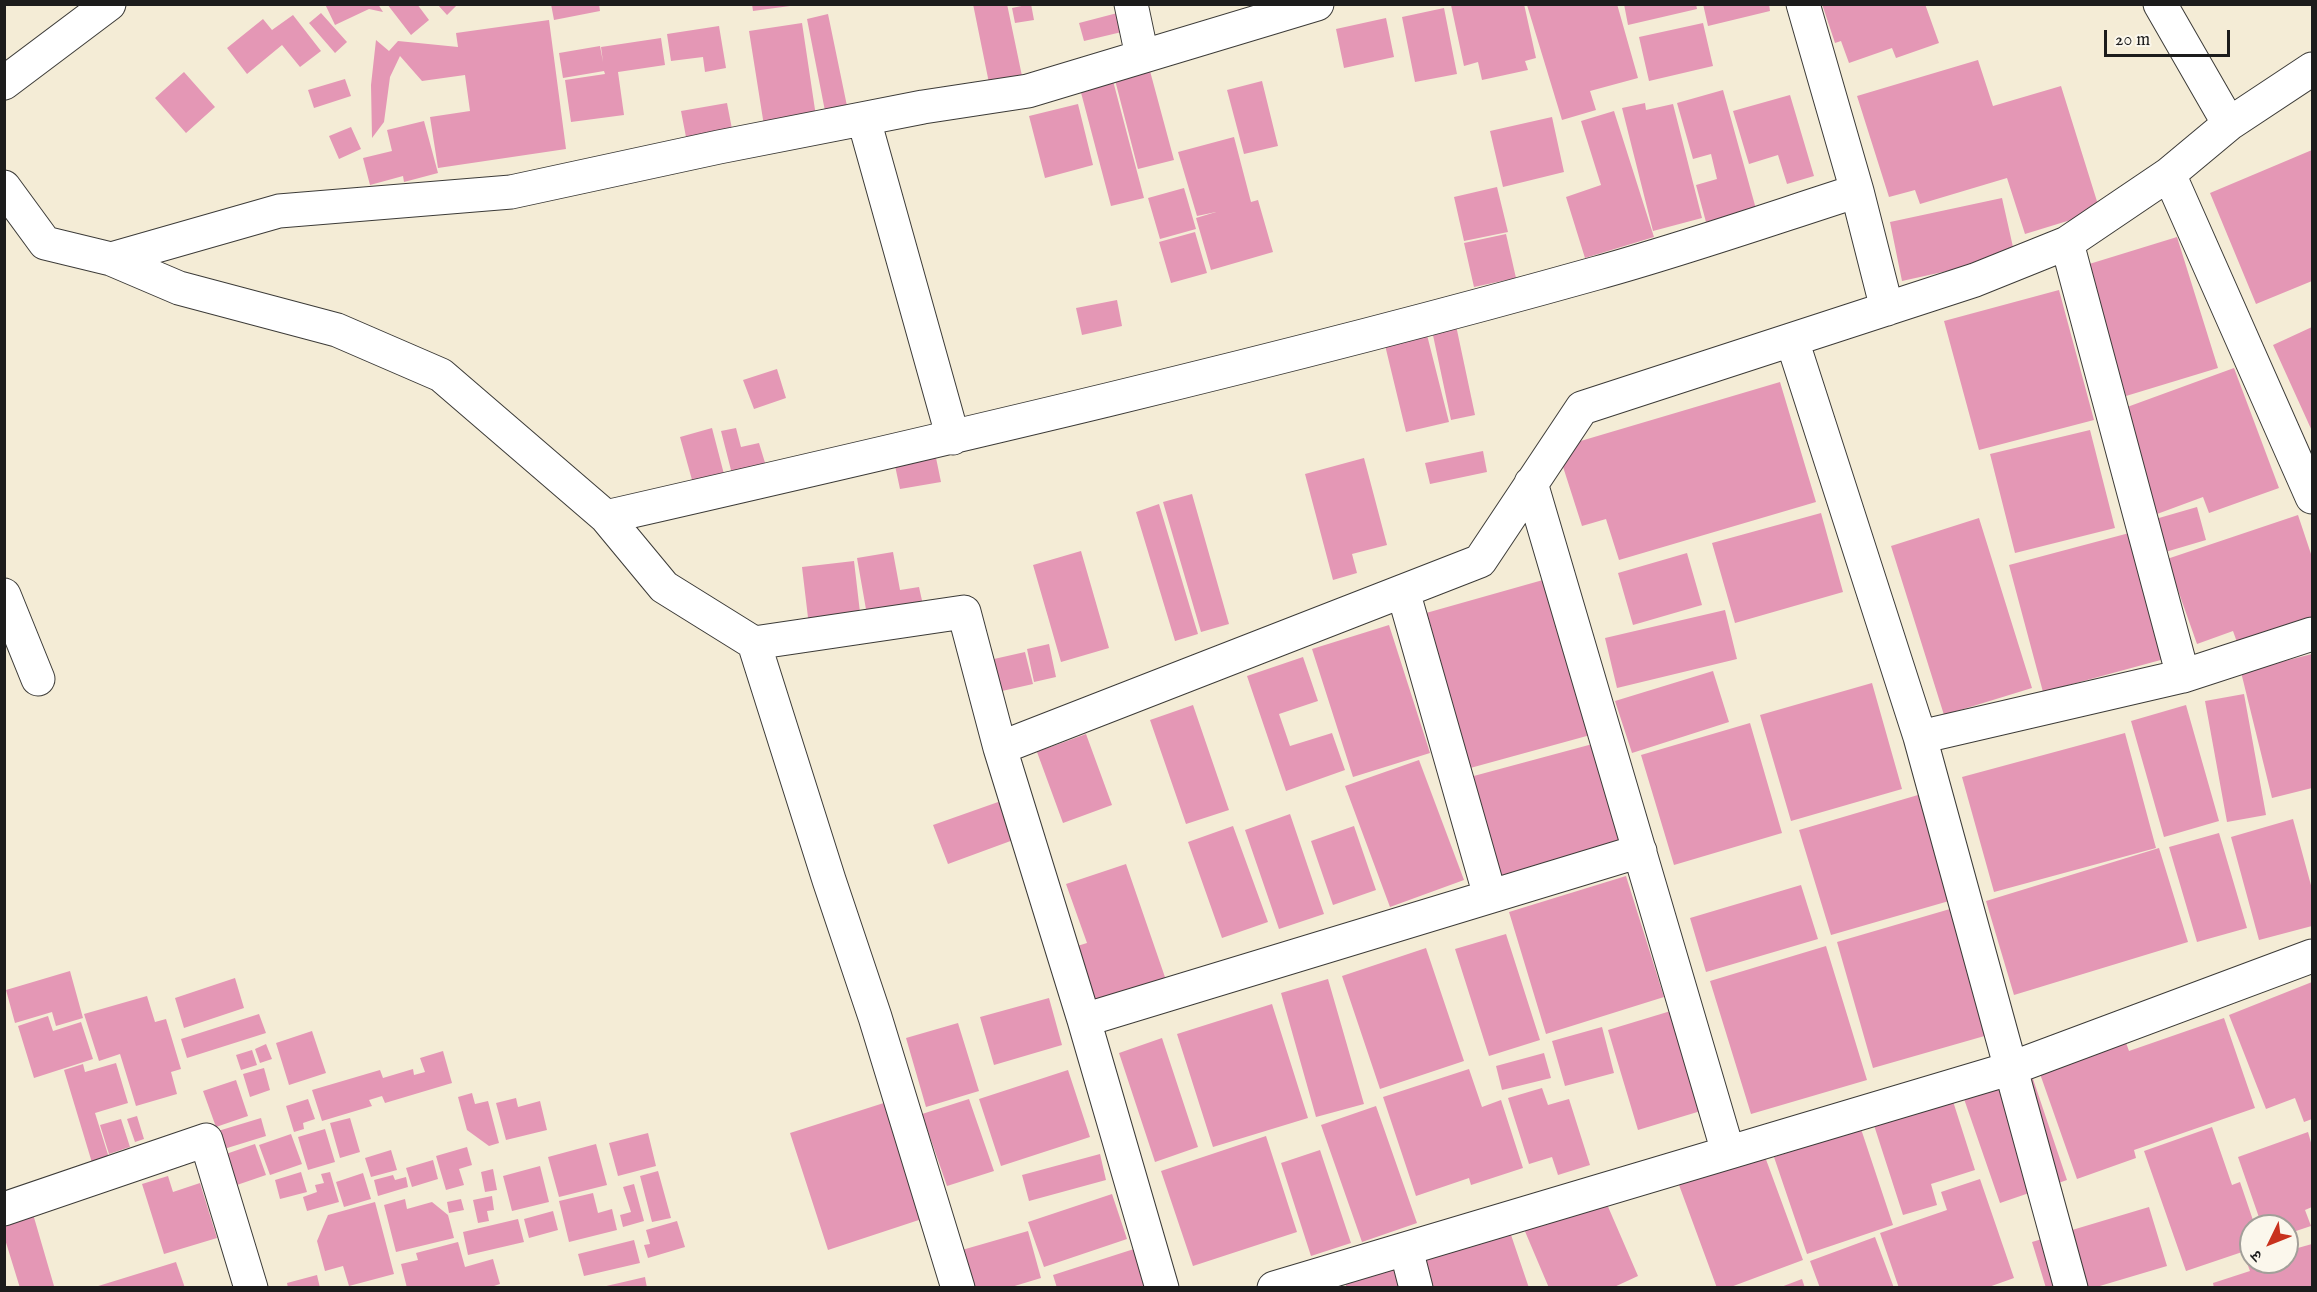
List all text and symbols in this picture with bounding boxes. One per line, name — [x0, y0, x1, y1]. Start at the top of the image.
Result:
scale bar — [2107, 18, 2233, 56]
text: 20 m — [2115, 29, 2150, 52]
north arrow — [2239, 1214, 2299, 1274]
text: उ — [2247, 1245, 2267, 1265]

